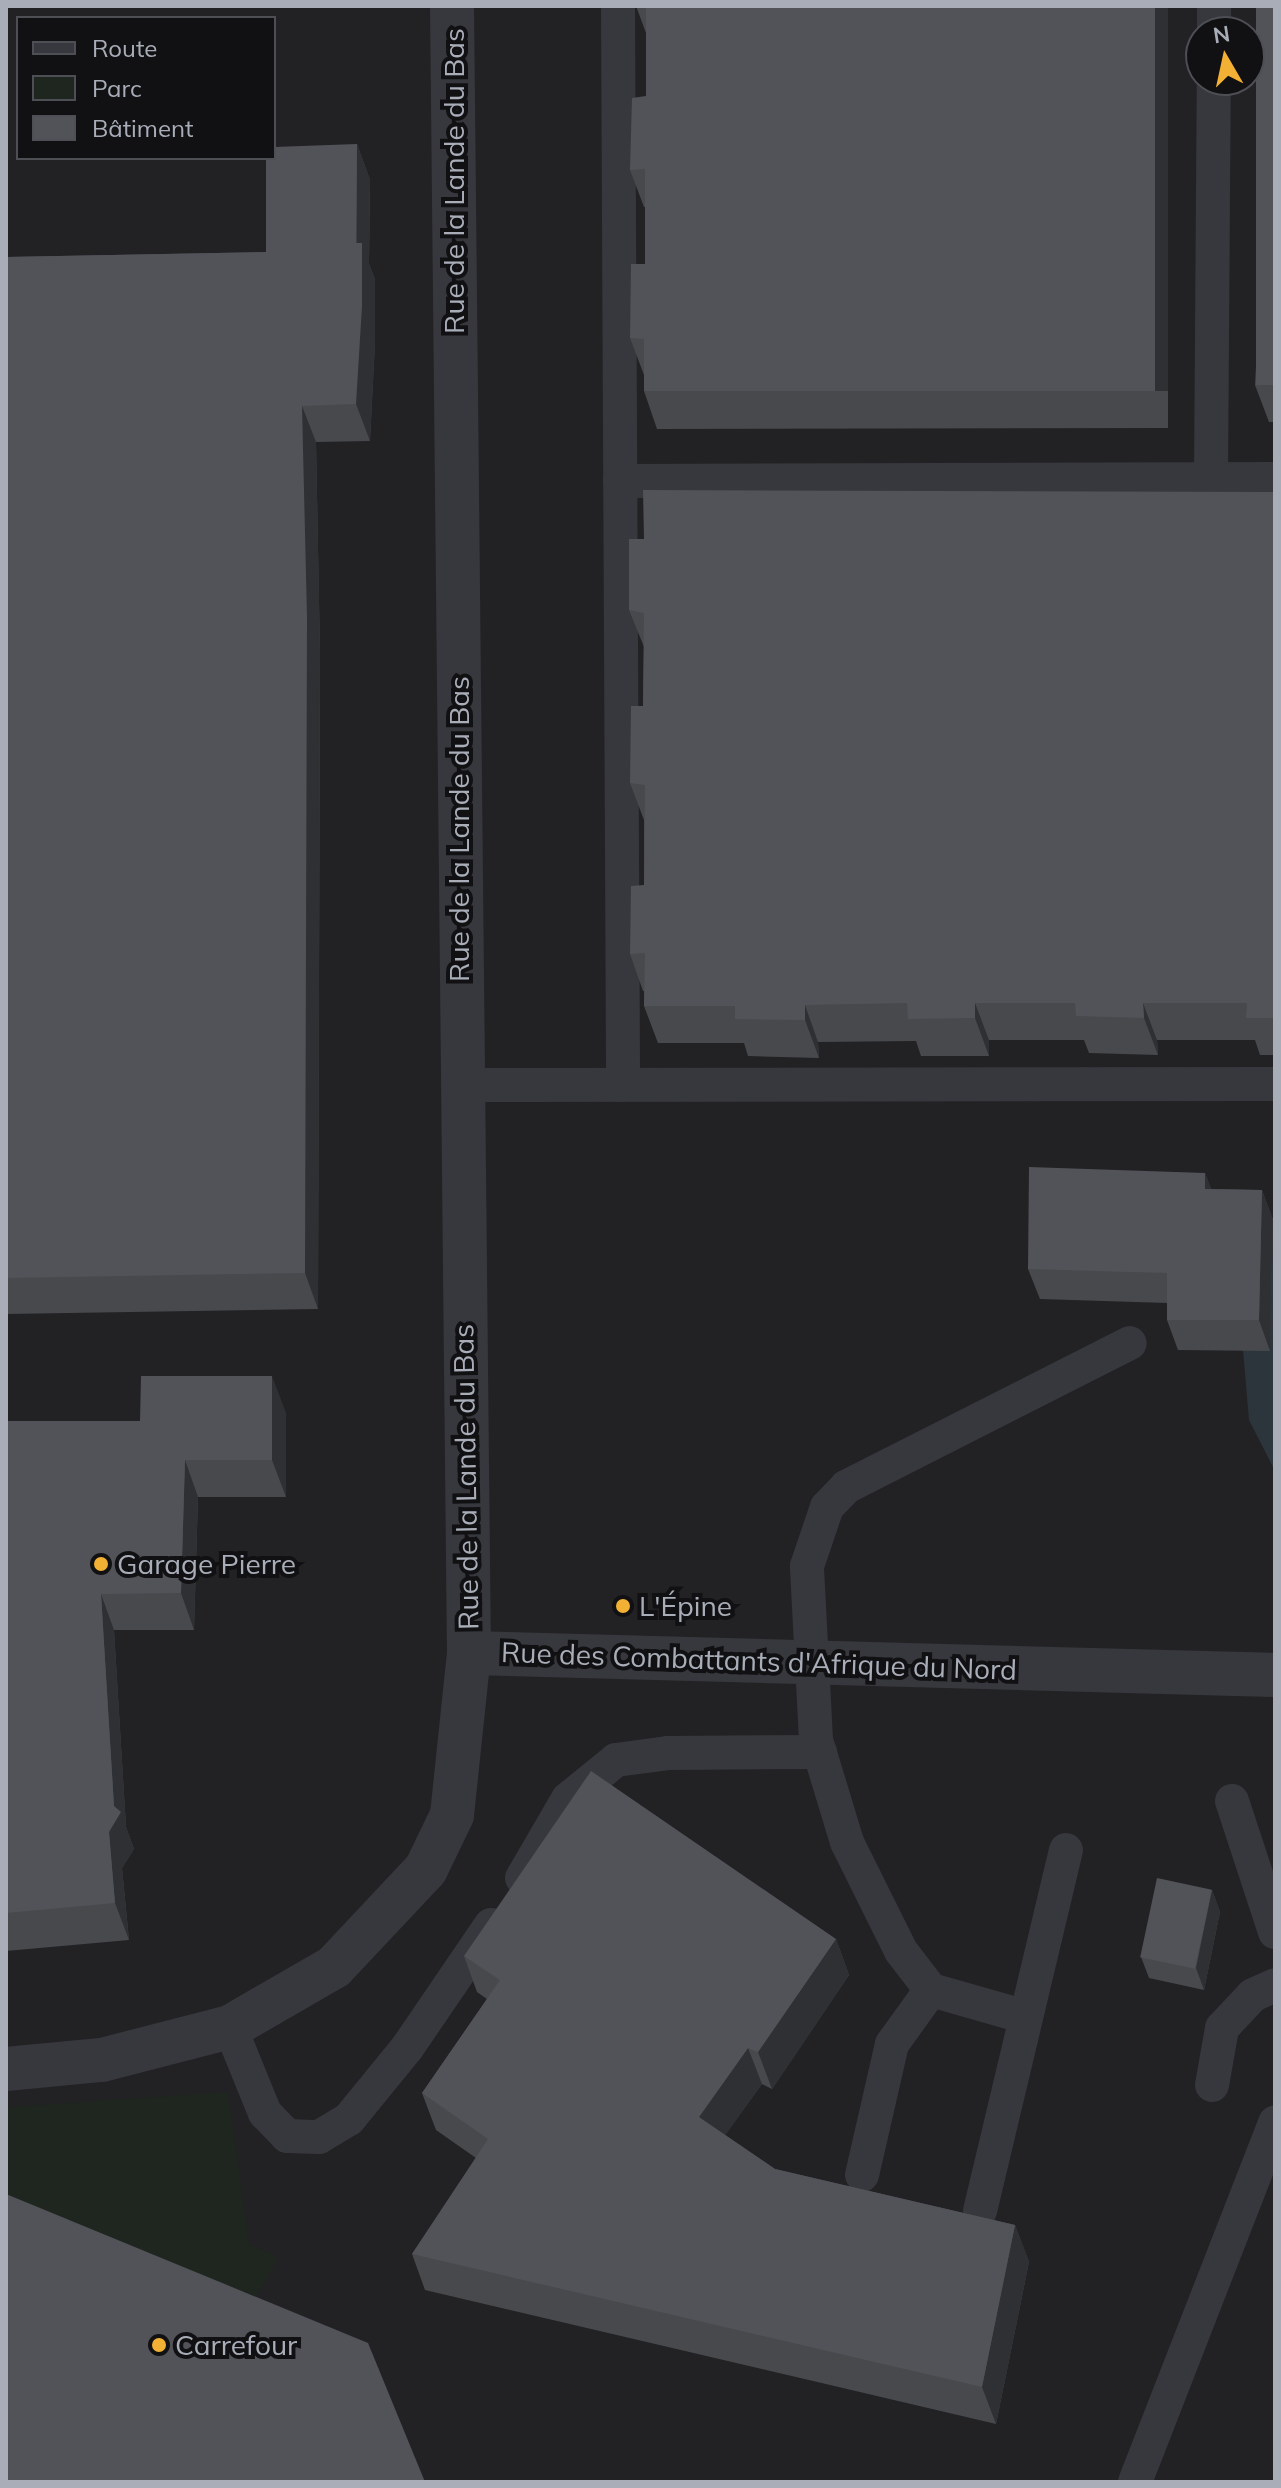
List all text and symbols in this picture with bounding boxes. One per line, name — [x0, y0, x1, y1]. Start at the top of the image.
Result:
legend — [16, 16, 276, 160]
north arrow — [1185, 16, 1265, 96]
text: N — [1211, 19, 1232, 49]
street label: Rue de la Lande du Bas — [437, 28, 471, 334]
text: Route — [92, 33, 157, 63]
text: Parc — [92, 73, 142, 103]
text: Bâtiment — [92, 113, 193, 143]
street label: Rue de la Lande du Bas — [442, 676, 476, 982]
street label: Rue de la Lande du Bas — [447, 1324, 485, 1630]
place label: Garage Pierre — [117, 1547, 296, 1581]
marker: Garage Pierre — [92, 1555, 110, 1573]
place label: L'Épine — [639, 1589, 732, 1623]
marker: L'Épine — [614, 1597, 632, 1615]
street label: Rue des Combattants d'Afrique du Nord — [500, 1635, 1018, 1687]
place label: Carrefour — [175, 2328, 297, 2362]
marker: Carrefour — [150, 2336, 168, 2354]

